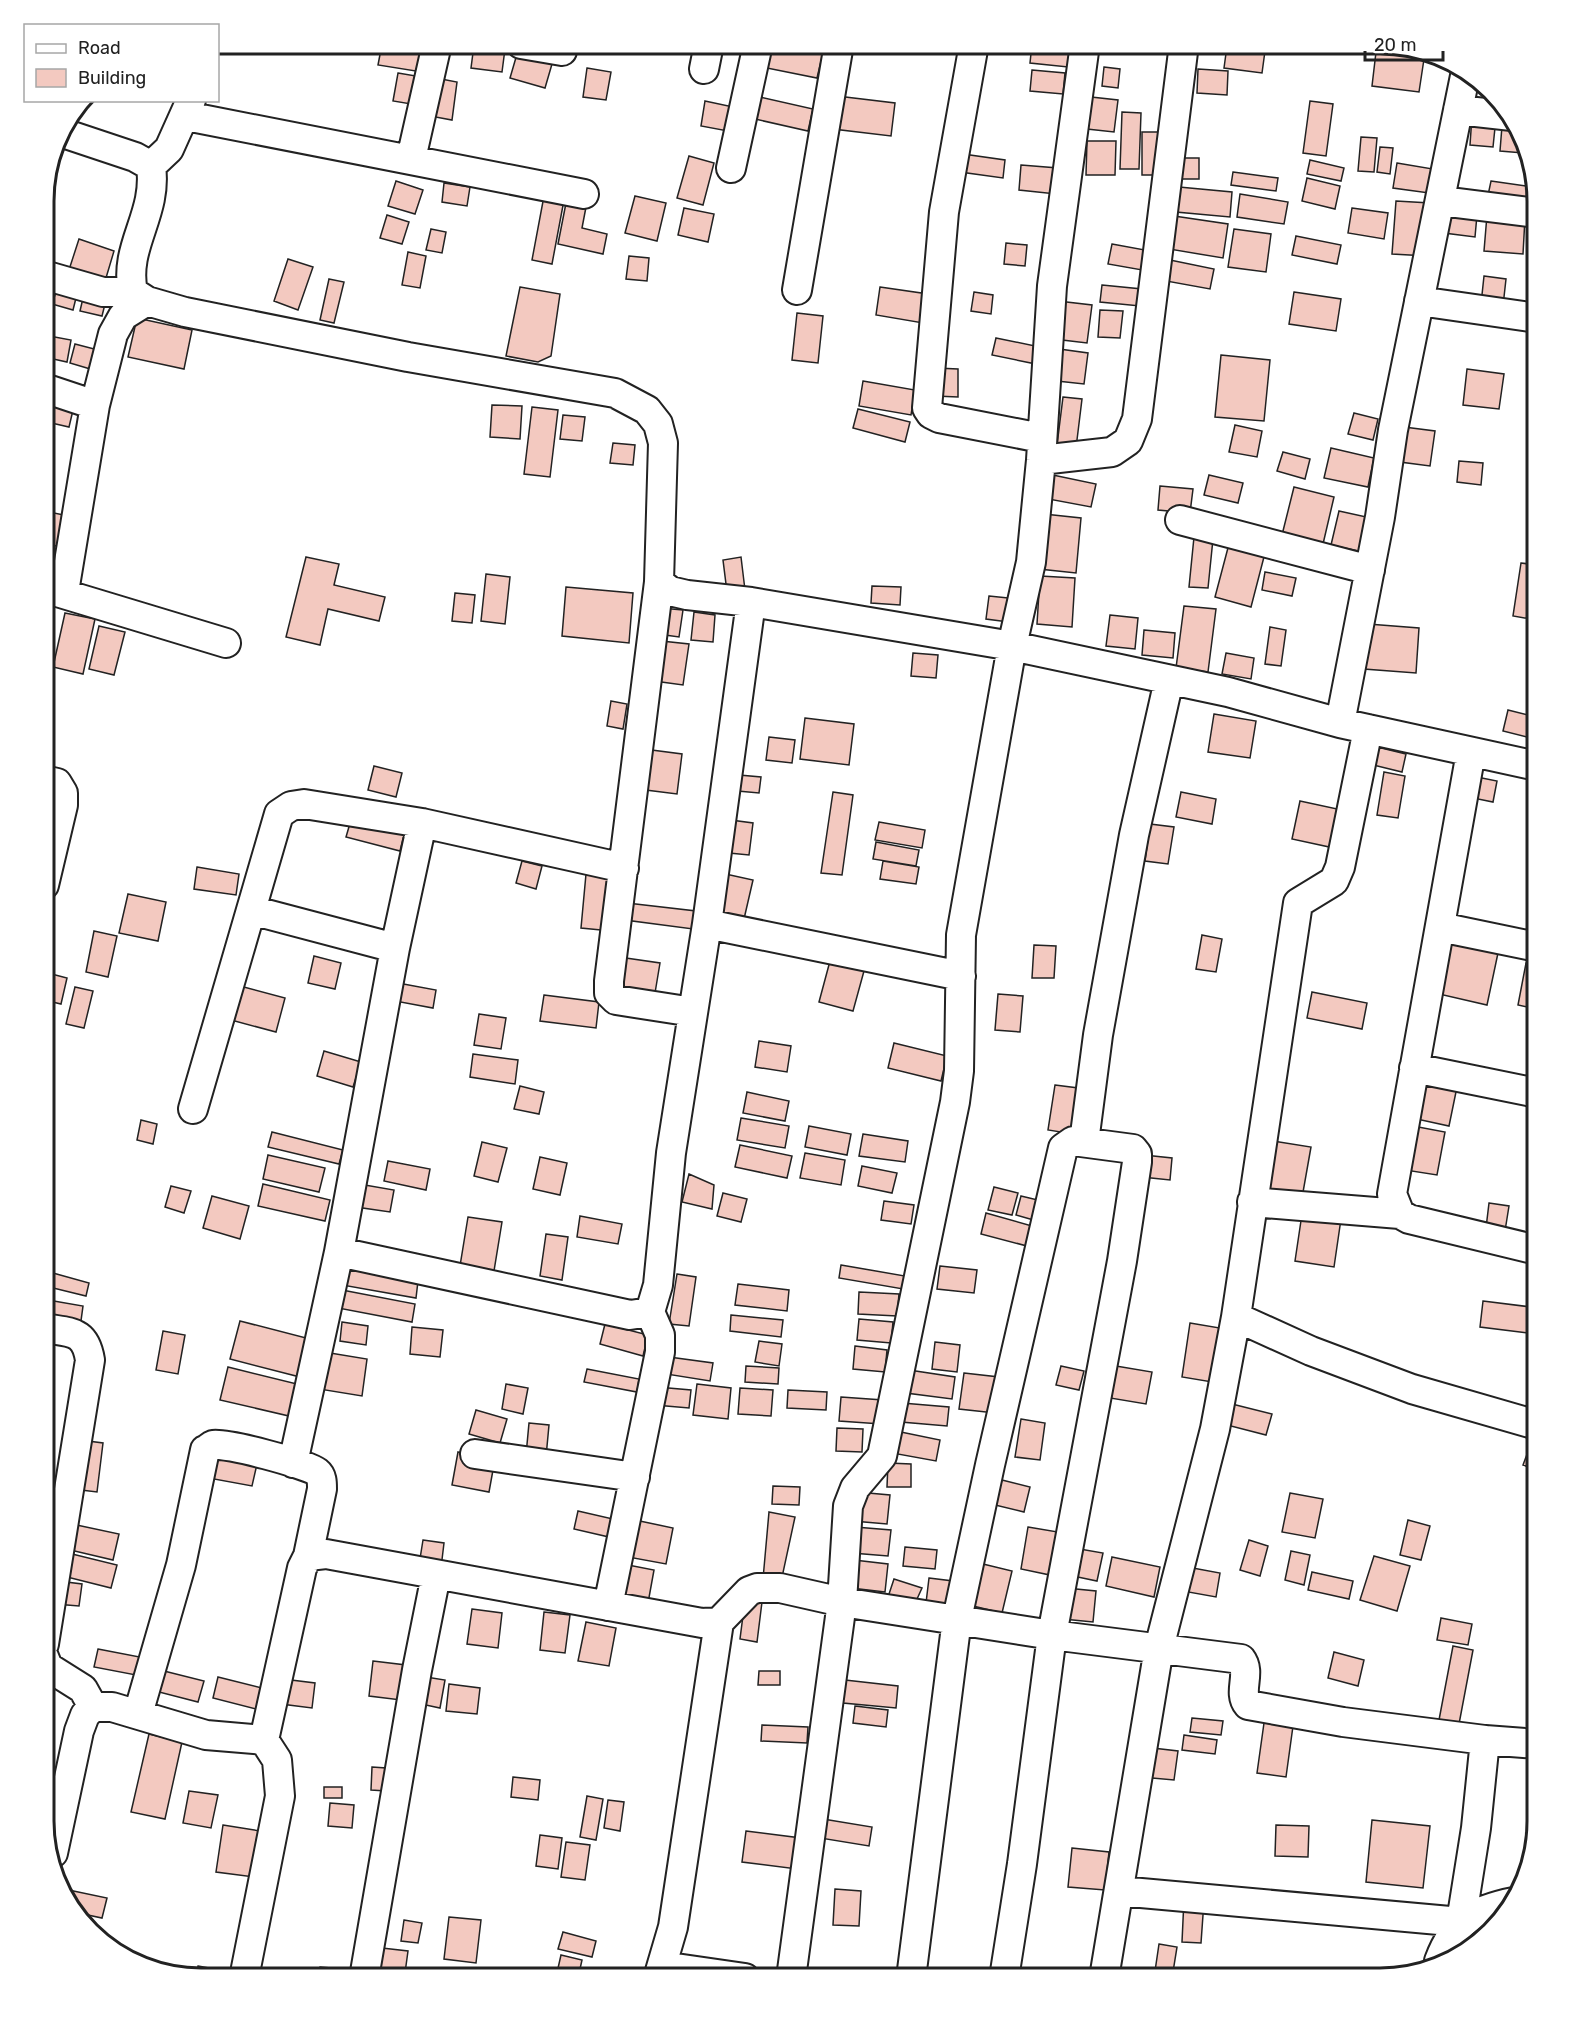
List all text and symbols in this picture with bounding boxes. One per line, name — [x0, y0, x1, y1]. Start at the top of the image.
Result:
legend — [24, 24, 219, 102]
scale bar — [1365, 24, 1443, 62]
text: 20 m — [1374, 34, 1416, 56]
text: Road — [78, 37, 121, 59]
text: Building — [78, 67, 146, 89]

